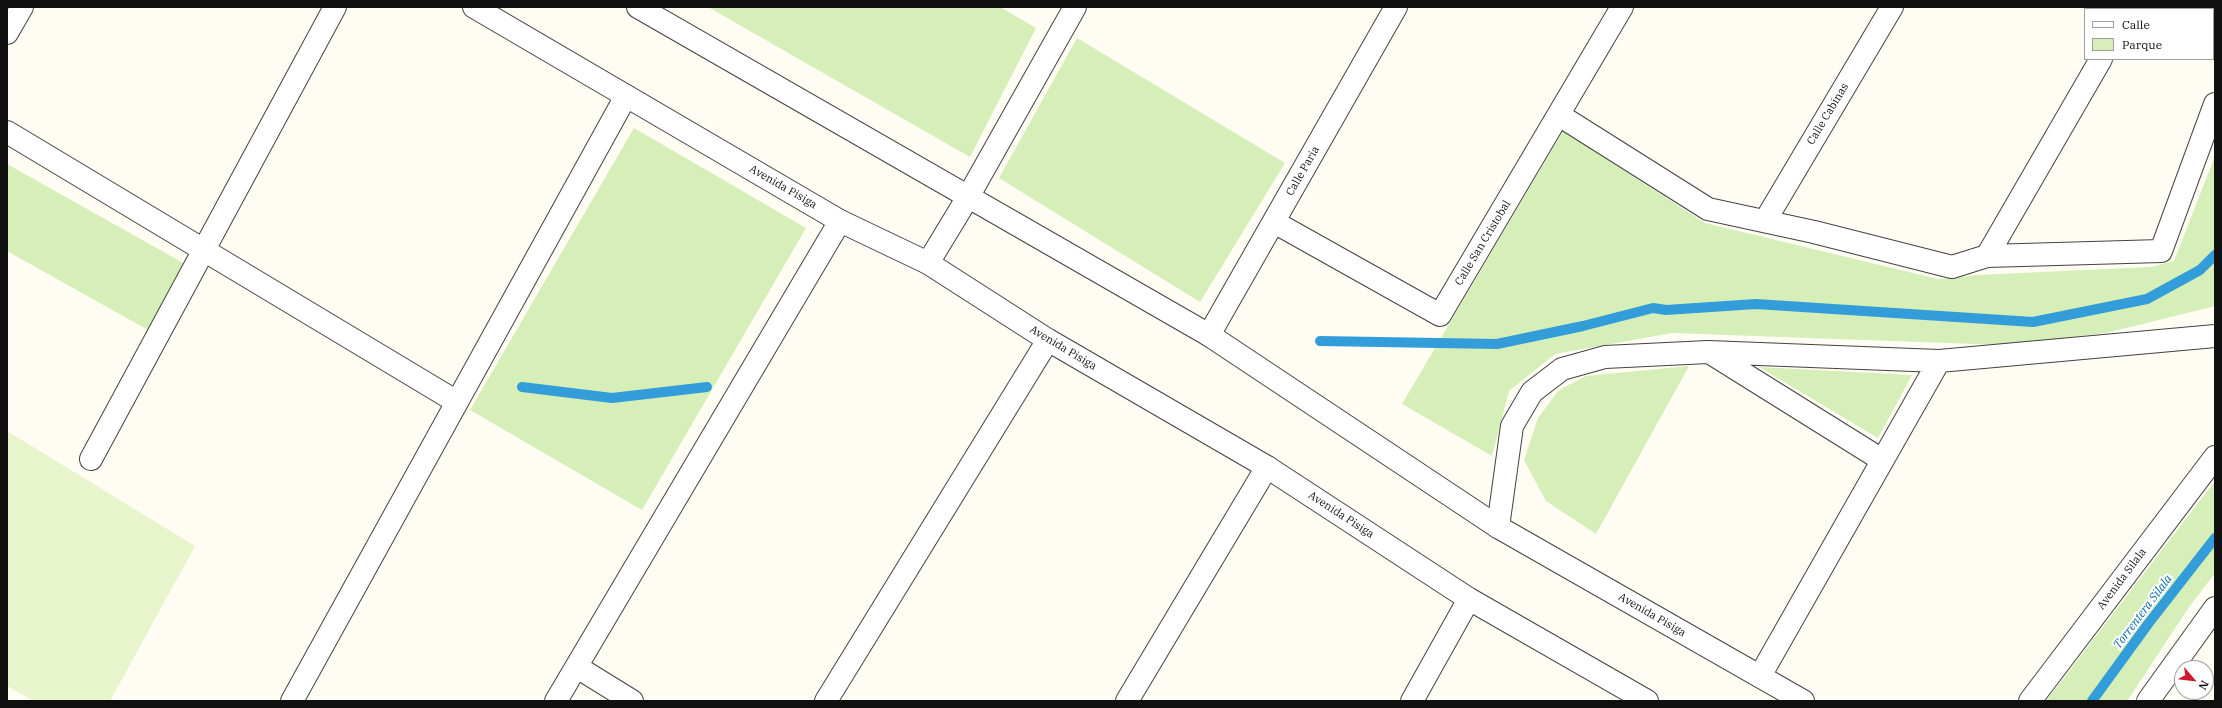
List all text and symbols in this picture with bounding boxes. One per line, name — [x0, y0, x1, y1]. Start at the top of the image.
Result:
legend — [2084, 8, 2214, 60]
text: Calle — [2122, 17, 2150, 32]
text: Parque — [2122, 37, 2162, 52]
street label: Calle Cabinas — [1804, 81, 1852, 147]
street label: Calle Paria — [1283, 144, 1323, 198]
street label: Avenida Pisiga — [747, 162, 819, 212]
street label: Calle San Cristobal — [1452, 198, 1514, 288]
street label: Avenida Pisiga — [1027, 323, 1099, 373]
street label: Avenida Pisiga — [1306, 489, 1376, 541]
street label: Avenida Silala — [2095, 546, 2149, 612]
water label: Torrentera Silala — [2110, 572, 2176, 652]
street label: Avenida Pisiga — [1616, 590, 1688, 640]
north arrow — [2174, 660, 2214, 700]
text: N — [2195, 678, 2212, 692]

